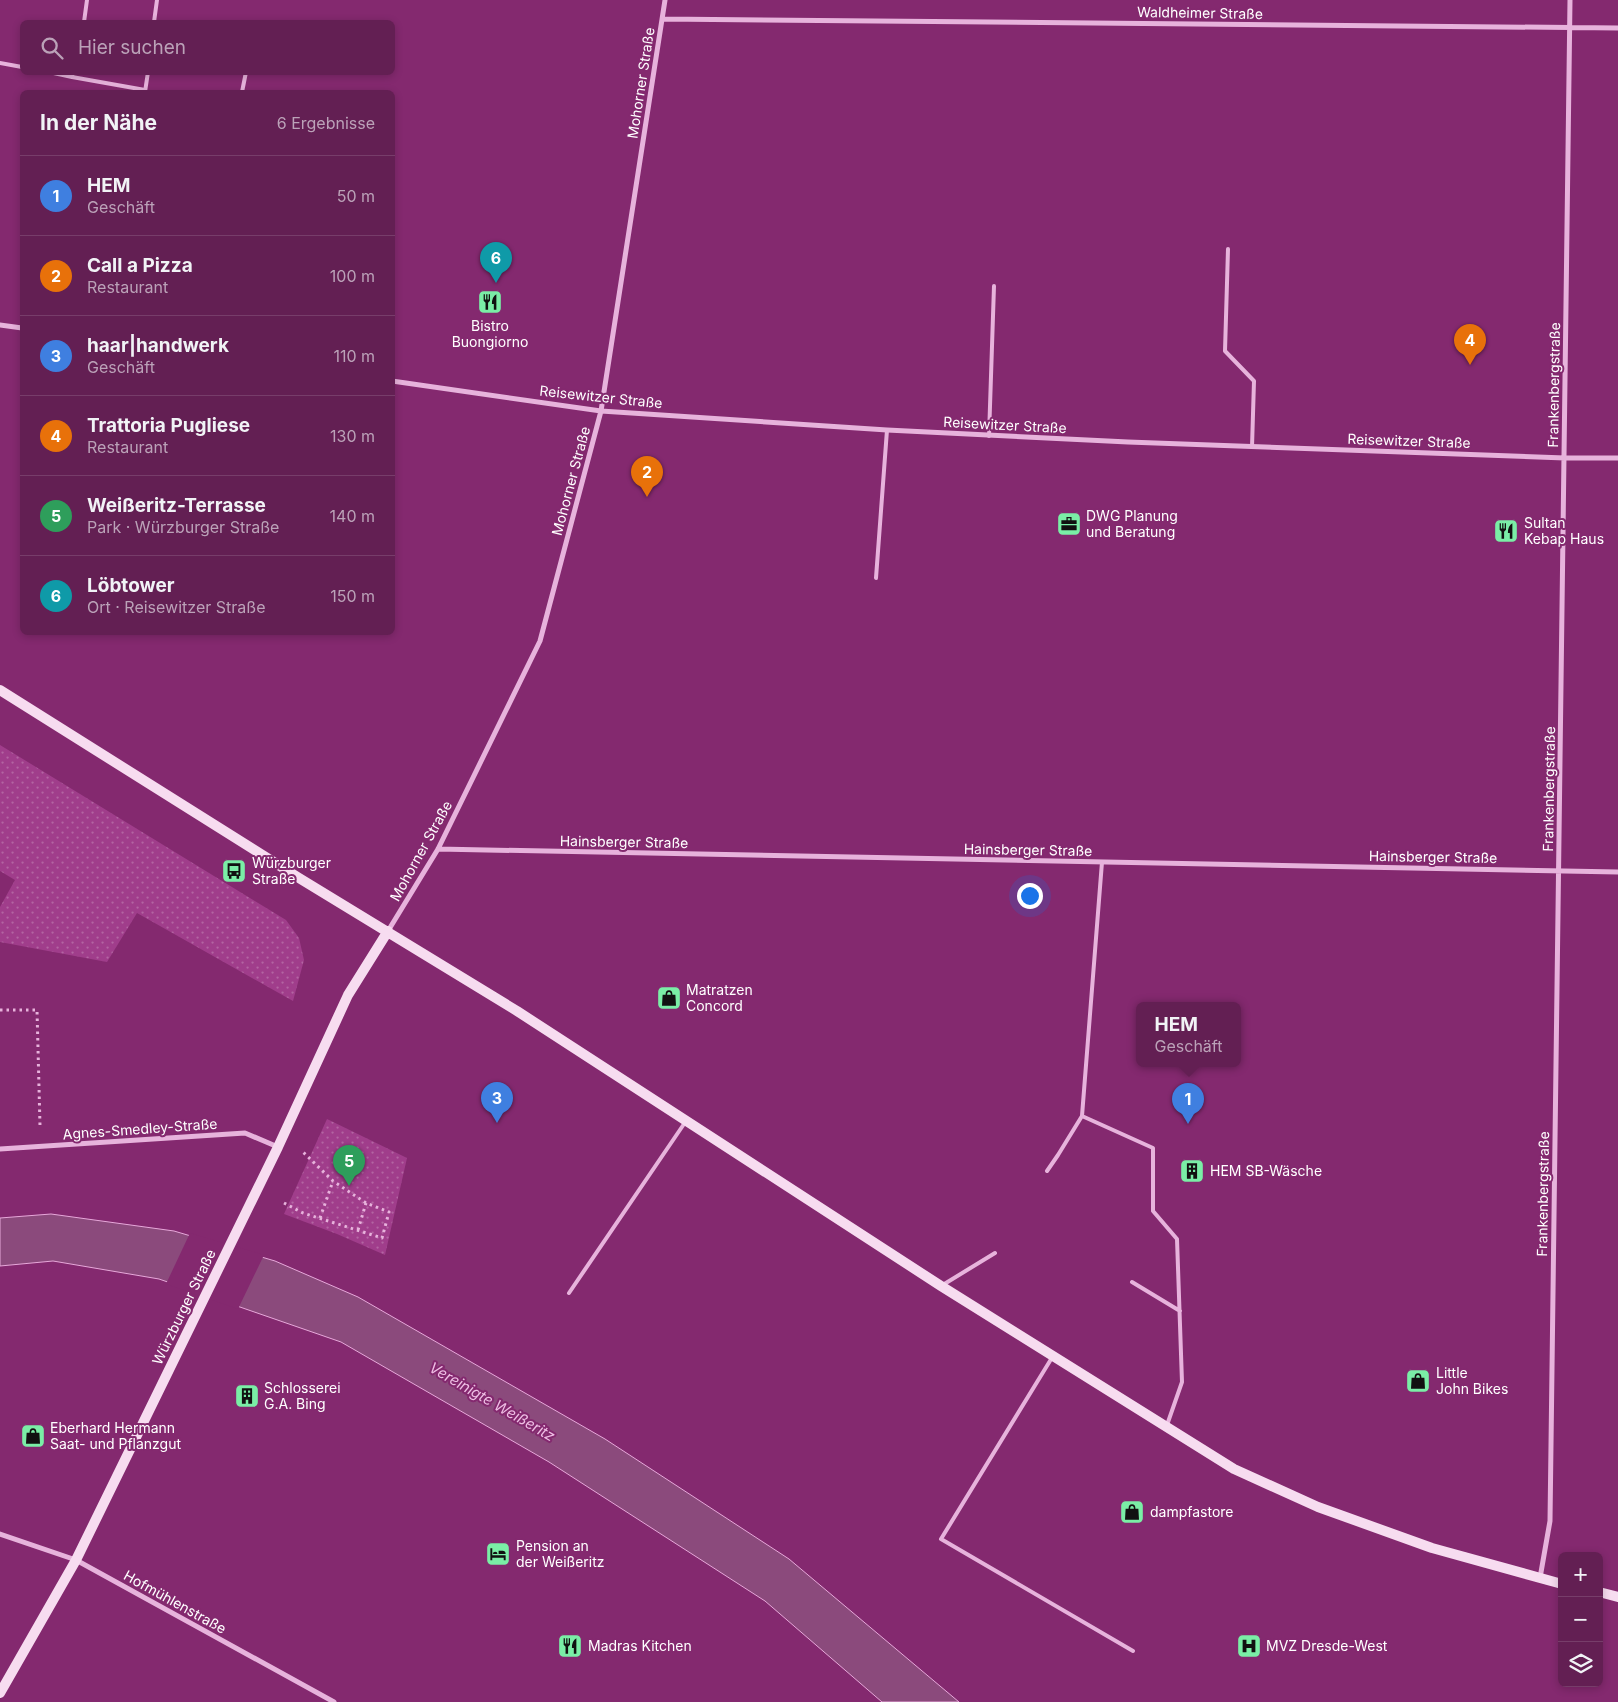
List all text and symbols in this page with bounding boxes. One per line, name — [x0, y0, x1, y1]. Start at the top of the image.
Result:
street label: Waldheimer Straße — [1137, 3, 1263, 22]
search box — [20, 20, 395, 75]
street label: Mohorner Straße — [623, 26, 658, 140]
icon: search — [38, 34, 66, 62]
text: Hier suchen — [78, 36, 186, 59]
text: In der Nähe — [40, 110, 157, 135]
text: 6 Ergebnisse — [277, 113, 375, 133]
text: HEM — [87, 174, 130, 197]
text: 1 — [53, 186, 59, 206]
text: 50 m — [337, 186, 375, 206]
text: Geschäft — [87, 197, 155, 217]
pin: 6 — [480, 242, 512, 283]
text: Call a Pizza — [87, 254, 193, 277]
text: 2 — [51, 266, 61, 286]
text: 100 m — [330, 266, 375, 286]
text: Restaurant — [87, 277, 168, 297]
restaurant icon: Bistro Buongiorno — [477, 289, 503, 315]
place label: Bistro Buongiorno — [452, 317, 528, 350]
street label: Frankenbergstraße — [1544, 322, 1563, 448]
pin: 4 — [1454, 324, 1486, 365]
text: haar|handwerk — [87, 334, 229, 357]
text: 3 — [51, 346, 61, 366]
text: 110 m — [333, 346, 375, 366]
text: Geschäft — [87, 357, 155, 377]
street label: Reisewitzer Straße — [539, 382, 663, 411]
street label: Reisewitzer Straße — [943, 413, 1067, 436]
text: Trattoria Pugliese — [87, 414, 250, 437]
street label: Mohorner Straße — [548, 424, 593, 537]
text: 4 — [51, 426, 61, 446]
text: 130 m — [330, 426, 375, 446]
street label: Reisewitzer Straße — [1347, 430, 1471, 451]
text: Restaurant — [87, 437, 168, 457]
pin: 2 — [631, 456, 663, 497]
text: Weißeritz-Terrasse — [87, 494, 266, 517]
text: 5 — [51, 506, 61, 526]
text: 140 m — [330, 506, 375, 526]
place label: DWG Planung und Beratung — [1086, 507, 1178, 540]
office icon: DWG Planung und Beratung — [1056, 511, 1082, 537]
place label: Sultan Kebap Haus — [1524, 514, 1604, 547]
text: Park · Würzburger Straße — [87, 517, 279, 537]
restaurant icon: Sultan Kebap Haus — [1493, 518, 1519, 544]
text: Löbtower — [87, 574, 175, 597]
text: 6 — [51, 586, 61, 606]
text: 150 m — [330, 586, 375, 606]
text: Ort · Reisewitzer Straße — [87, 597, 265, 617]
street label: Frankenbergstraße — [1539, 726, 1558, 852]
street label: Mohorner Straße — [386, 798, 455, 904]
street label: Hainsberger Straße — [560, 832, 688, 851]
street label: Hainsberger Straße — [964, 840, 1092, 859]
street label: Hainsberger Straße — [1369, 847, 1497, 866]
place label: Würzburger Straße — [252, 854, 331, 887]
bus stop icon: Würzburger Straße — [221, 858, 247, 884]
your location — [1017, 883, 1043, 909]
place label: Matratzen Concord — [686, 981, 753, 1014]
shop icon: Matratzen Concord — [656, 985, 682, 1011]
popup — [1136, 1002, 1241, 1067]
text: HEM — [1155, 1013, 1198, 1036]
text: Geschäft — [1155, 1036, 1222, 1056]
pin: 3 — [481, 1082, 513, 1123]
pin: 1 — [1172, 1083, 1204, 1124]
street label: Agnes-Smedley-Straße — [62, 1115, 218, 1142]
street label: Frankenbergstraße — [1533, 1131, 1552, 1257]
pin: 5 — [333, 1145, 365, 1186]
building icon: HEM SB-Wäsche — [1179, 1158, 1205, 1184]
place label: HEM SB-Wäsche — [1210, 1162, 1322, 1179]
street label: Würzburger Straße — [148, 1246, 219, 1367]
water label: Vereinigte Weißeritz — [426, 1358, 559, 1445]
place label: Little John Bikes — [1436, 1364, 1508, 1397]
shop icon: Little John Bikes — [1405, 1368, 1431, 1394]
place label: Schlosserei G.A. Bing — [264, 1379, 341, 1412]
building icon: Schlosserei G.A. Bing — [234, 1383, 260, 1409]
place label: Eberhard Hermann Saat- und Pflanzgut — [50, 1419, 181, 1452]
shop icon: Eberhard Hermann Saat- und Pflanzgut — [20, 1423, 46, 1449]
shop icon: dampfastore — [1119, 1499, 1145, 1525]
place label: dampfastore — [1150, 1503, 1234, 1520]
place label: Pension an der Weißeritz — [516, 1537, 605, 1570]
hotel icon: Pension an der Weißeritz — [485, 1541, 511, 1567]
map controls — [1558, 1552, 1603, 1687]
button: + — [1558, 1552, 1603, 1597]
street label: Hofmühlenstraße — [121, 1566, 229, 1637]
button: − — [1558, 1597, 1603, 1642]
restaurant icon: Madras Kitchen — [557, 1633, 583, 1659]
hospital icon: MVZ Dresde-West — [1236, 1633, 1262, 1659]
place label: Madras Kitchen — [588, 1637, 692, 1654]
place label: MVZ Dresde-West — [1266, 1637, 1388, 1654]
button: layers — [1558, 1642, 1603, 1687]

